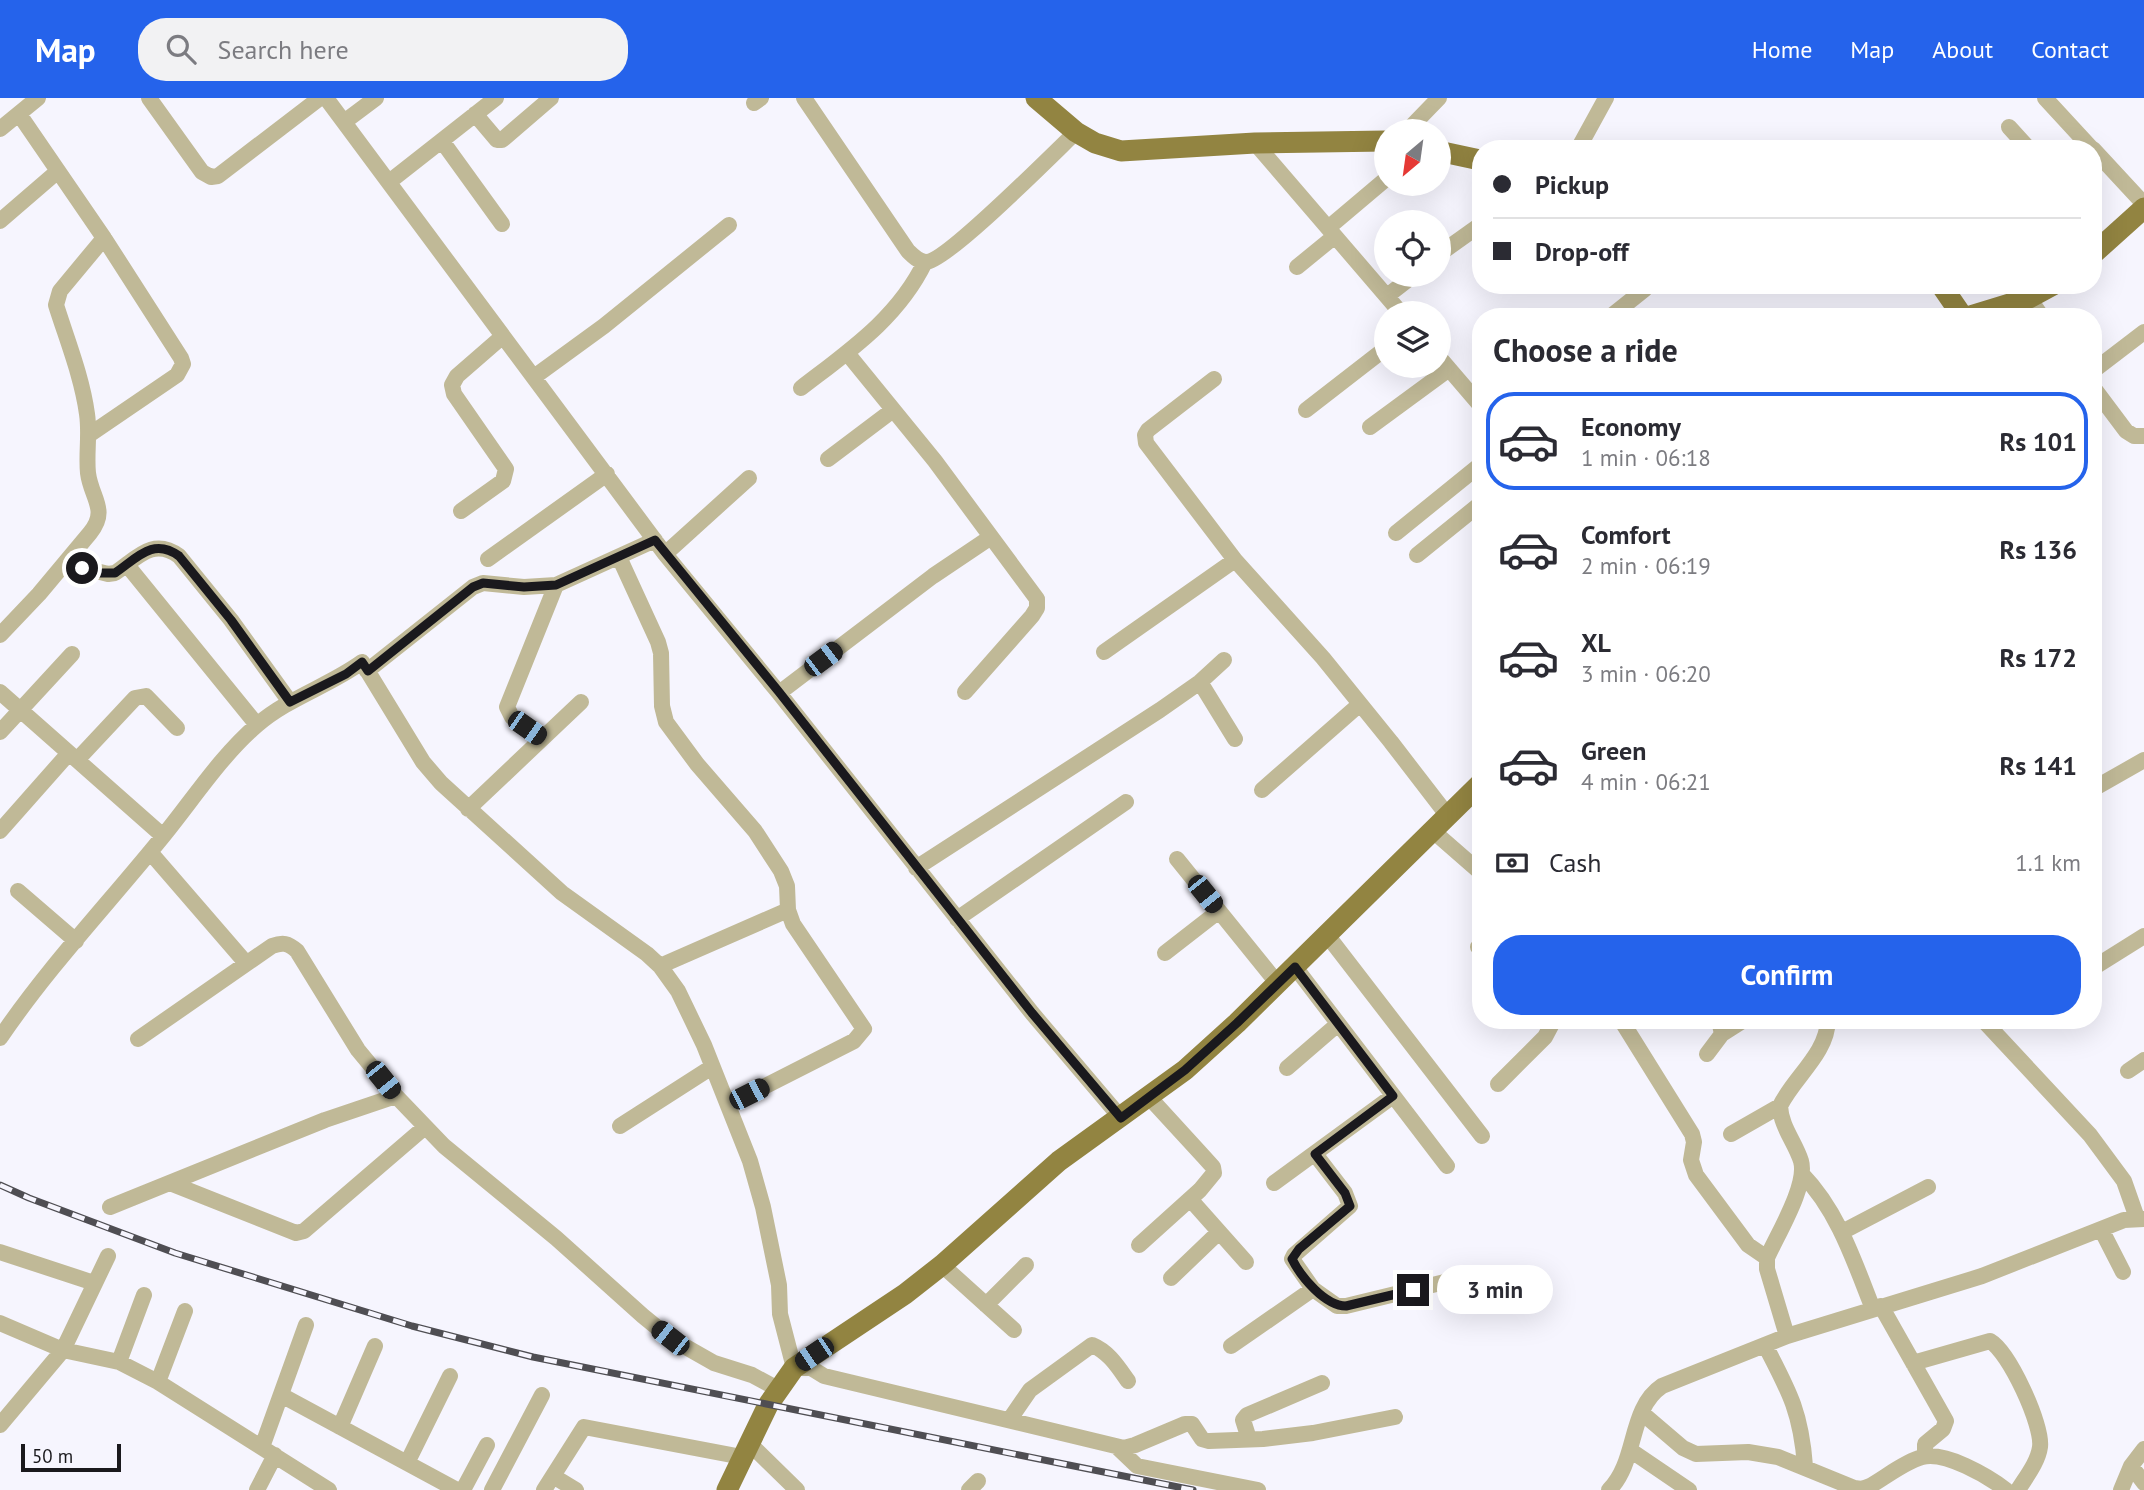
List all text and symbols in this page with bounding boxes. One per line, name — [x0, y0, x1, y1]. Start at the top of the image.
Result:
search box — [138, 18, 628, 81]
text: Map — [35, 28, 96, 71]
icon: search — [162, 30, 200, 68]
text: Search here — [218, 33, 349, 66]
text: Home — [1752, 34, 1812, 65]
text: Map — [1850, 34, 1894, 65]
text: About — [1932, 34, 1993, 65]
text: Contact — [2031, 34, 2109, 65]
north arrow — [1374, 119, 1451, 196]
map controls — [1374, 119, 1451, 378]
text: Pickup — [1535, 168, 1609, 201]
button: locate — [1374, 210, 1451, 287]
text: Drop-off — [1535, 235, 1629, 268]
button: layers — [1374, 301, 1451, 378]
text: Choose a ride — [1493, 329, 1678, 371]
icon: car — [1497, 410, 1560, 473]
text: Economy — [1581, 410, 1681, 443]
text: Rs 101 — [2000, 425, 2077, 458]
text: 1 min · 06:18 — [1581, 443, 1711, 472]
icon: car — [1497, 518, 1560, 581]
text: Comfort — [1581, 518, 1671, 551]
text: Rs 136 — [2000, 533, 2077, 566]
text: 2 min · 06:19 — [1581, 551, 1711, 580]
route start — [66, 552, 98, 584]
icon: car — [1497, 626, 1560, 689]
text: XL — [1581, 626, 1611, 659]
car — [800, 638, 847, 680]
text: Rs 172 — [2000, 641, 2077, 674]
text: 3 min · 06:20 — [1581, 659, 1711, 688]
car — [504, 707, 551, 749]
icon: car — [1497, 734, 1560, 797]
text: Green — [1581, 734, 1646, 767]
text: Rs 141 — [2000, 749, 2077, 782]
text: 4 min · 06:21 — [1581, 767, 1711, 796]
icon: cash — [1493, 844, 1531, 882]
text: Cash — [1549, 846, 1601, 879]
text: 1.1 km — [2015, 848, 2081, 877]
car — [1184, 871, 1227, 917]
button: Confirm — [1493, 935, 2081, 1015]
car — [362, 1057, 405, 1103]
car — [726, 1075, 773, 1113]
callout: 3 min — [1438, 1266, 1553, 1314]
route end — [1397, 1274, 1429, 1306]
text: 3 min — [1467, 1275, 1523, 1304]
car — [647, 1317, 694, 1359]
car — [791, 1334, 838, 1374]
scale bar — [21, 1441, 121, 1473]
text: 50 m — [32, 1444, 73, 1468]

